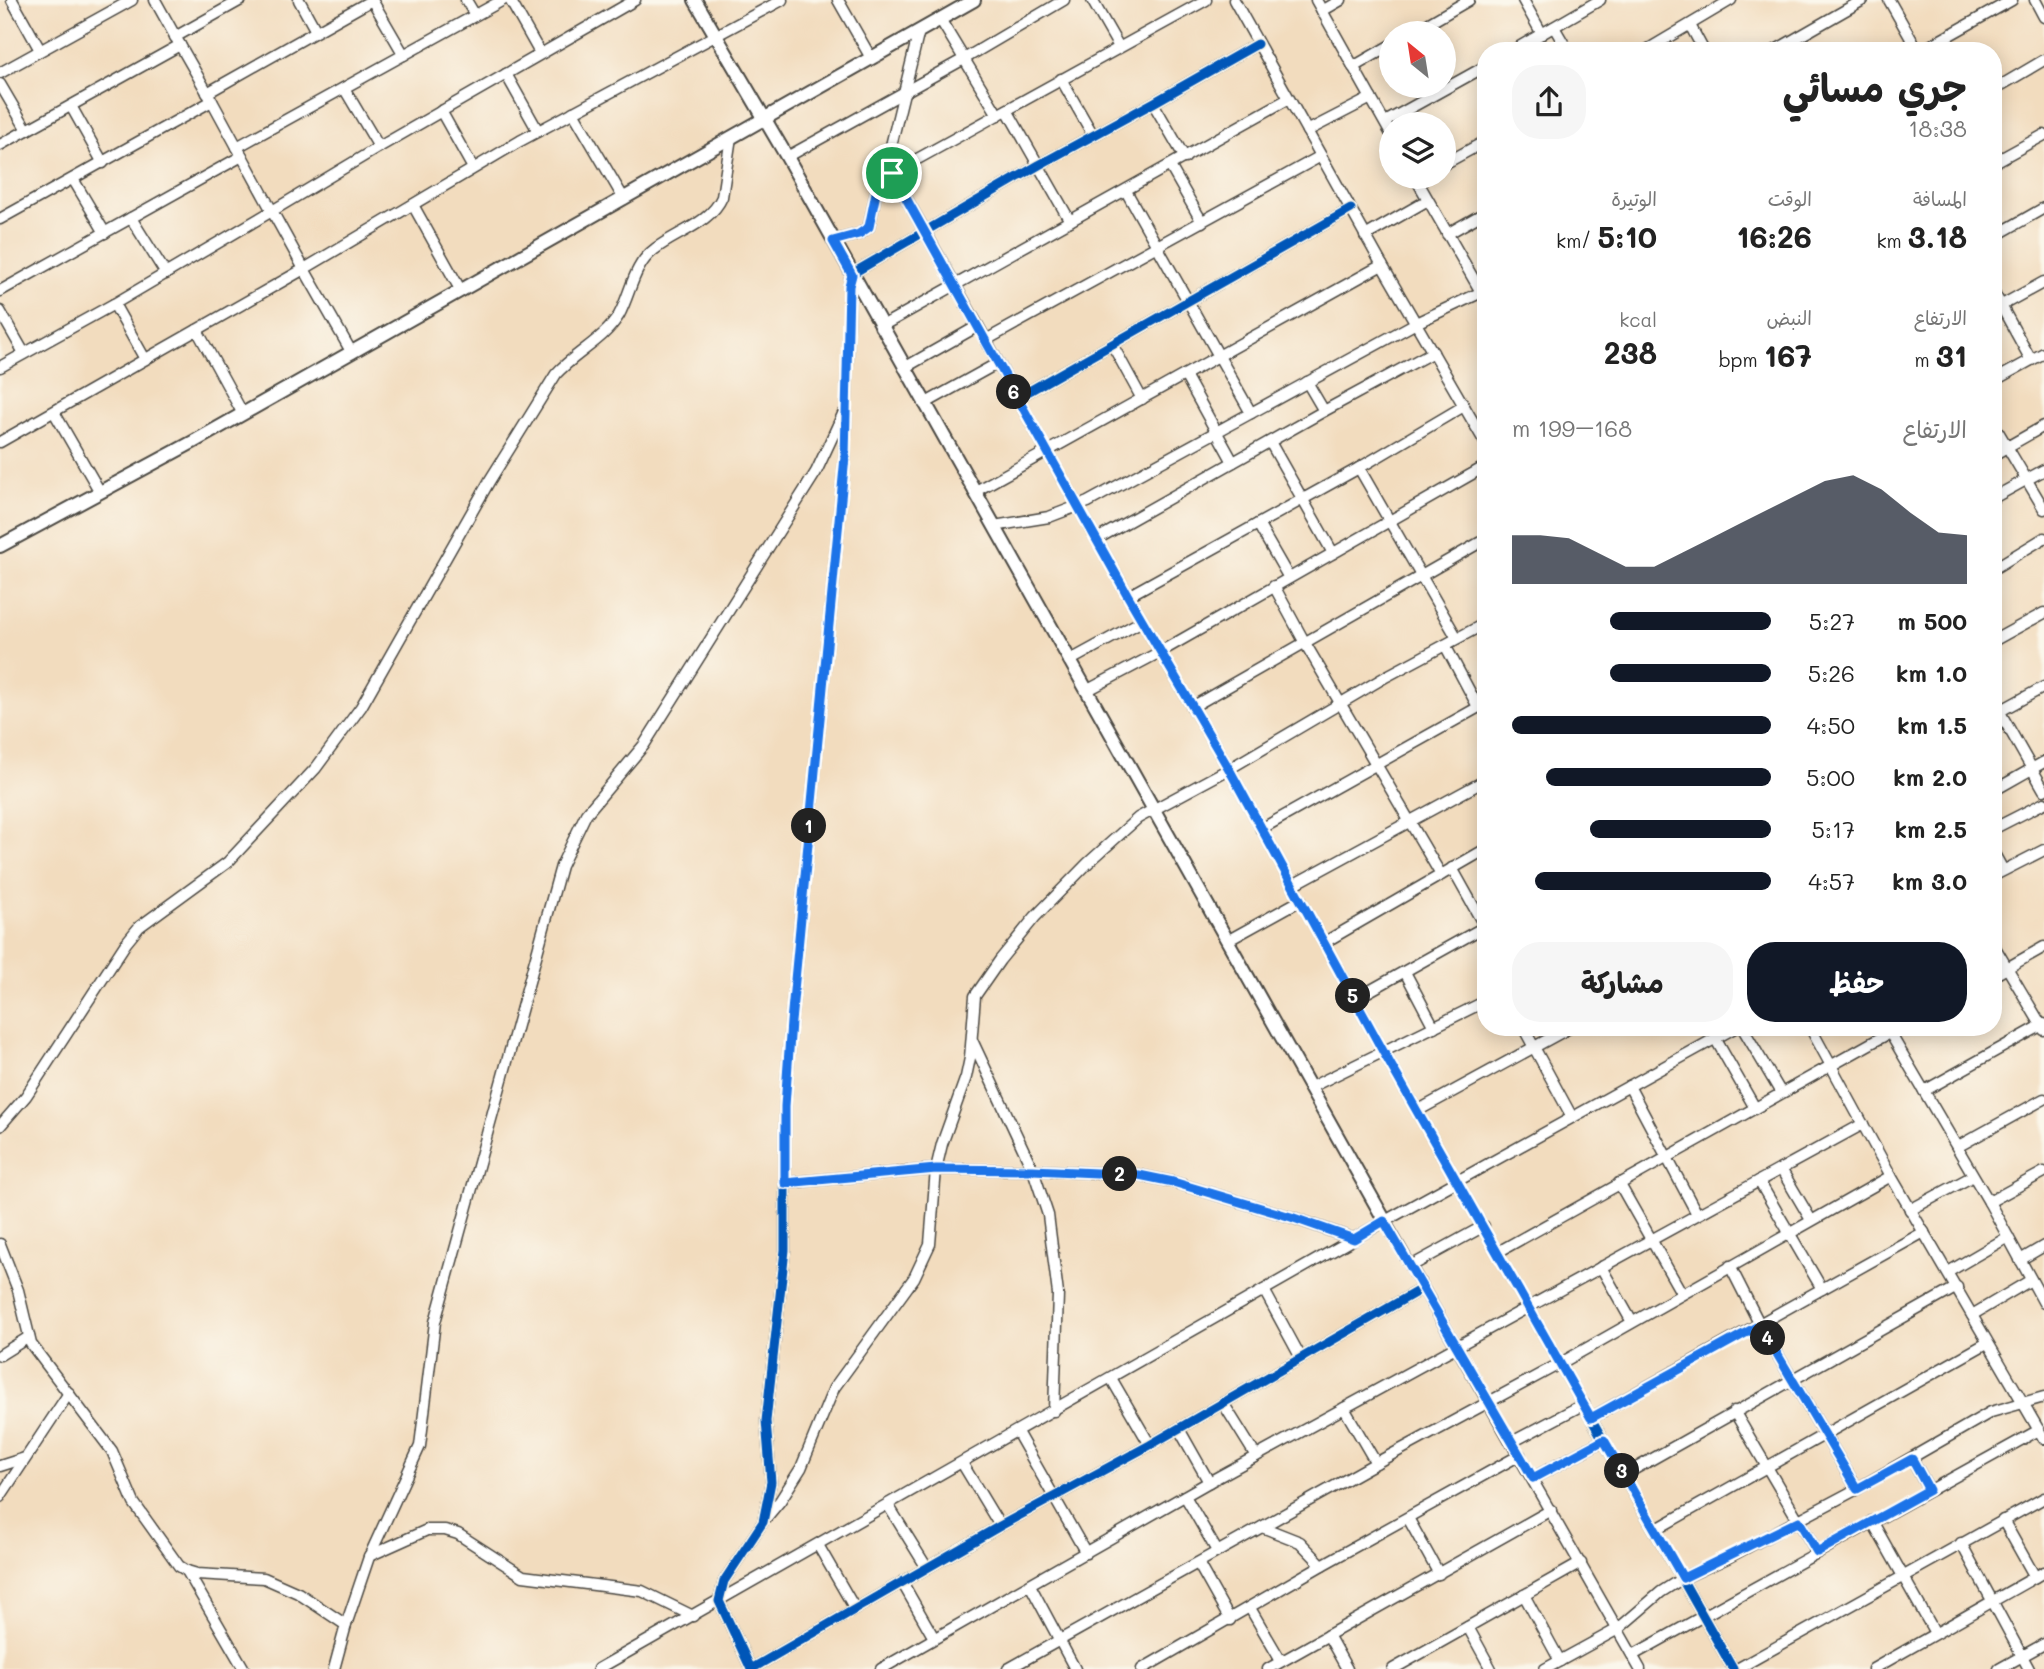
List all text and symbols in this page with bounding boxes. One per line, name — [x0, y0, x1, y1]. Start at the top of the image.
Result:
north arrow — [1379, 21, 1456, 98]
map controls — [1379, 21, 1456, 189]
text: جري مسائي — [1783, 62, 1967, 112]
button: share — [1512, 65, 1586, 139]
button: layers — [1379, 112, 1456, 189]
text: 18:38 — [1908, 113, 1967, 143]
pin — [862, 143, 922, 203]
icon: arrive — [873, 154, 911, 192]
text: الوتيرة — [1611, 186, 1657, 211]
text: الوقت — [1768, 186, 1812, 211]
text: المسافة — [1913, 186, 1967, 211]
text: 5:10 — [1597, 216, 1657, 256]
text: 16:26 — [1736, 216, 1812, 256]
text: 3.18 — [1908, 216, 1967, 256]
text: /km — [1556, 228, 1597, 253]
text: km — [1877, 228, 1908, 253]
text: النبض — [1767, 305, 1812, 330]
text: الارتفاع — [1914, 305, 1967, 330]
text: kcal — [1619, 307, 1657, 332]
text: 238 — [1604, 332, 1657, 372]
text: 167 — [1764, 335, 1812, 375]
text: 31 — [1936, 335, 1967, 375]
text: bpm — [1719, 347, 1764, 372]
text: m — [1914, 347, 1936, 372]
pin: 6 — [996, 374, 1032, 410]
text: 6 — [1008, 379, 1019, 404]
text: 168–199 m — [1512, 413, 1632, 443]
text: الارتفاع — [1903, 414, 1967, 444]
text: 5:27 — [1809, 606, 1855, 636]
text: 500 m — [1897, 606, 1967, 636]
text: 5:26 — [1808, 658, 1855, 688]
text: 1.0 km — [1896, 658, 1967, 688]
text: 4:50 — [1807, 710, 1855, 740]
text: 1.5 km — [1897, 710, 1967, 740]
text: 5:00 — [1806, 762, 1855, 792]
text: 2.0 km — [1893, 762, 1967, 792]
pin: 1 — [792, 808, 826, 844]
text: 1 — [804, 813, 813, 838]
text: 5:17 — [1811, 814, 1855, 844]
text: 2.5 km — [1895, 814, 1967, 844]
text: 4:57 — [1808, 866, 1855, 896]
text: 3.0 km — [1892, 866, 1967, 896]
button: مشاركة — [1512, 942, 1733, 1022]
button: حفظ — [1747, 942, 1967, 1022]
pin: 5 — [1336, 978, 1370, 1014]
text: 5 — [1347, 983, 1358, 1008]
pin: 2 — [1102, 1156, 1138, 1192]
text: 2 — [1114, 1161, 1125, 1186]
pin: 4 — [1750, 1320, 1786, 1356]
text: 4 — [1761, 1325, 1774, 1350]
pin: 3 — [1604, 1454, 1640, 1488]
text: 3 — [1616, 1458, 1627, 1483]

